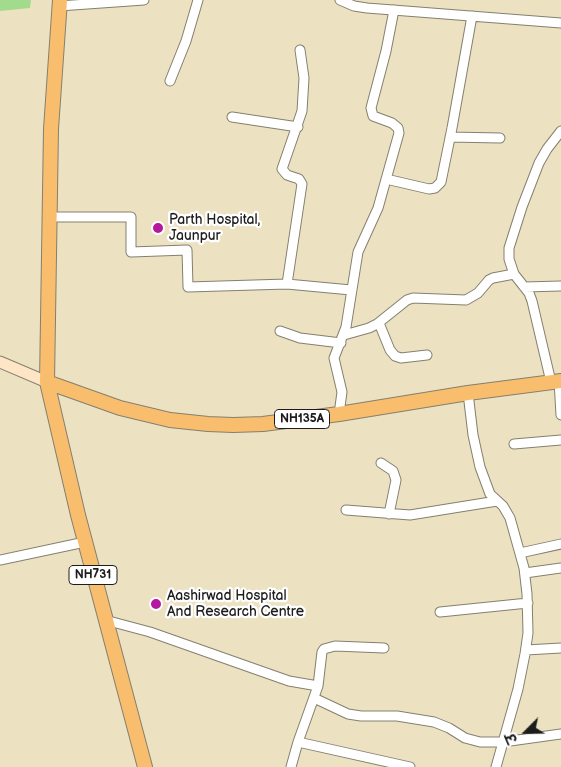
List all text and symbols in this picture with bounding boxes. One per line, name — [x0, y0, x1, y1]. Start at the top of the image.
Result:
place label: Parth Hospital, Jaunpur — [169, 212, 260, 244]
marker: Parth Hospital, Jaunpur — [151, 221, 165, 235]
road number: NH135A — [274, 409, 330, 428]
road number: NH731 — [69, 566, 117, 584]
place label: Aashirwad Hospital And Research Centre — [167, 588, 304, 620]
marker: Aashirwad Hospital And Research Centre — [149, 597, 163, 611]
north arrow — [501, 707, 551, 757]
text: उ — [502, 730, 521, 746]

